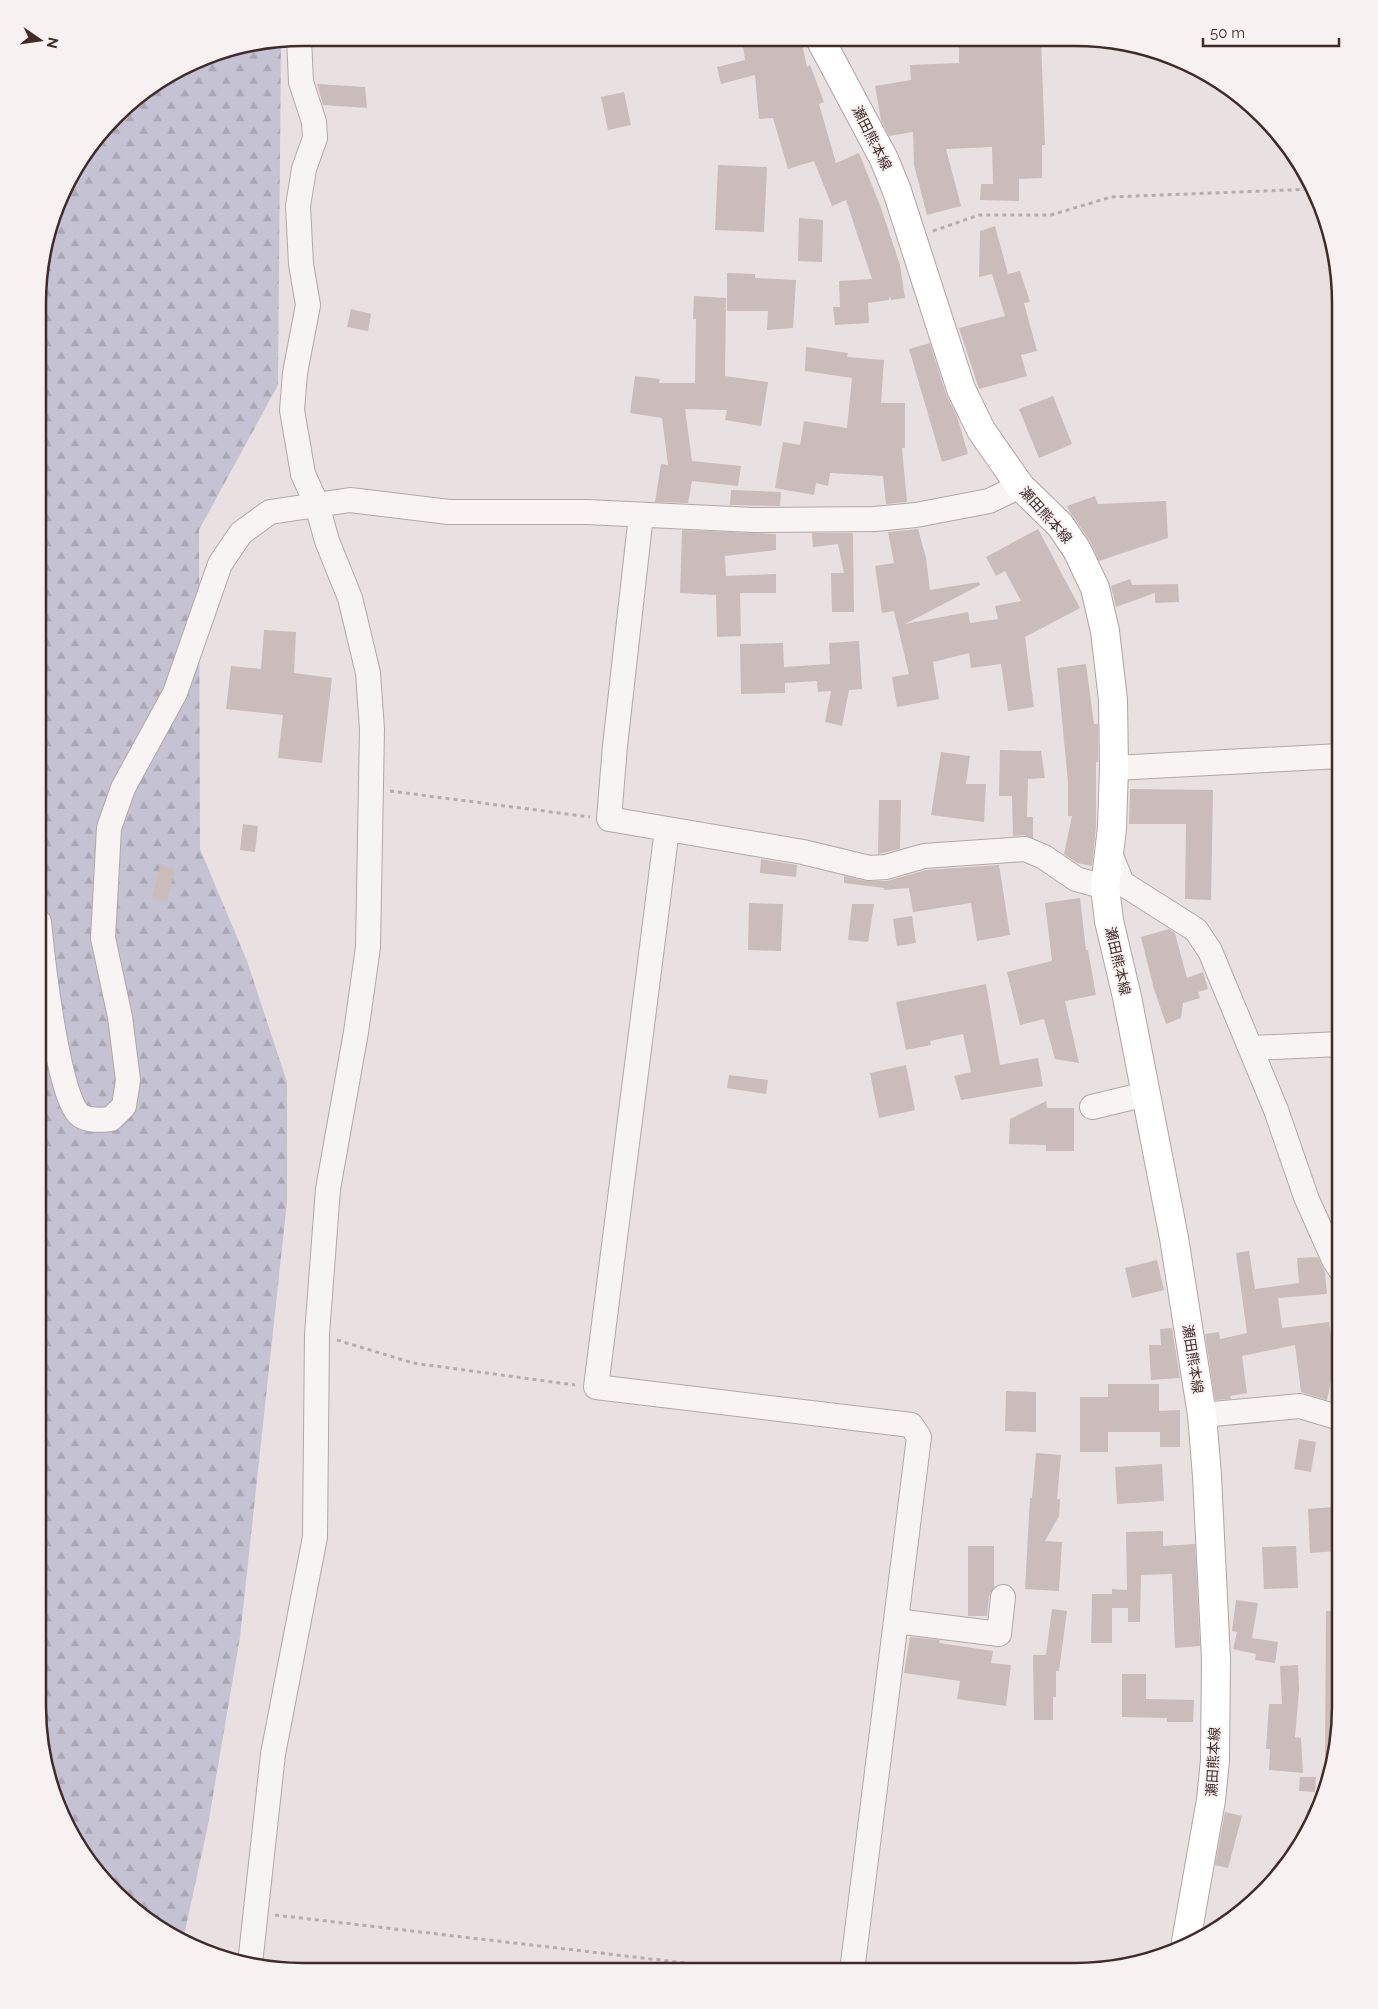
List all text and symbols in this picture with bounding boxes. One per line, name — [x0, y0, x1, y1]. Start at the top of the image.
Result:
north arrow — [15, 15, 65, 65]
scale bar — [1203, 15, 1339, 47]
text: 50 m — [1210, 24, 1245, 42]
text: N — [44, 36, 62, 50]
street label: 瀬田熊本線 — [849, 103, 895, 173]
street label: 瀬田熊本線 — [1017, 484, 1075, 546]
street label: 瀬田熊本線 — [1102, 925, 1134, 997]
street label: 瀬田熊本線 — [1180, 1323, 1206, 1395]
street label: 瀬田熊本線 — [1203, 1727, 1223, 1797]

